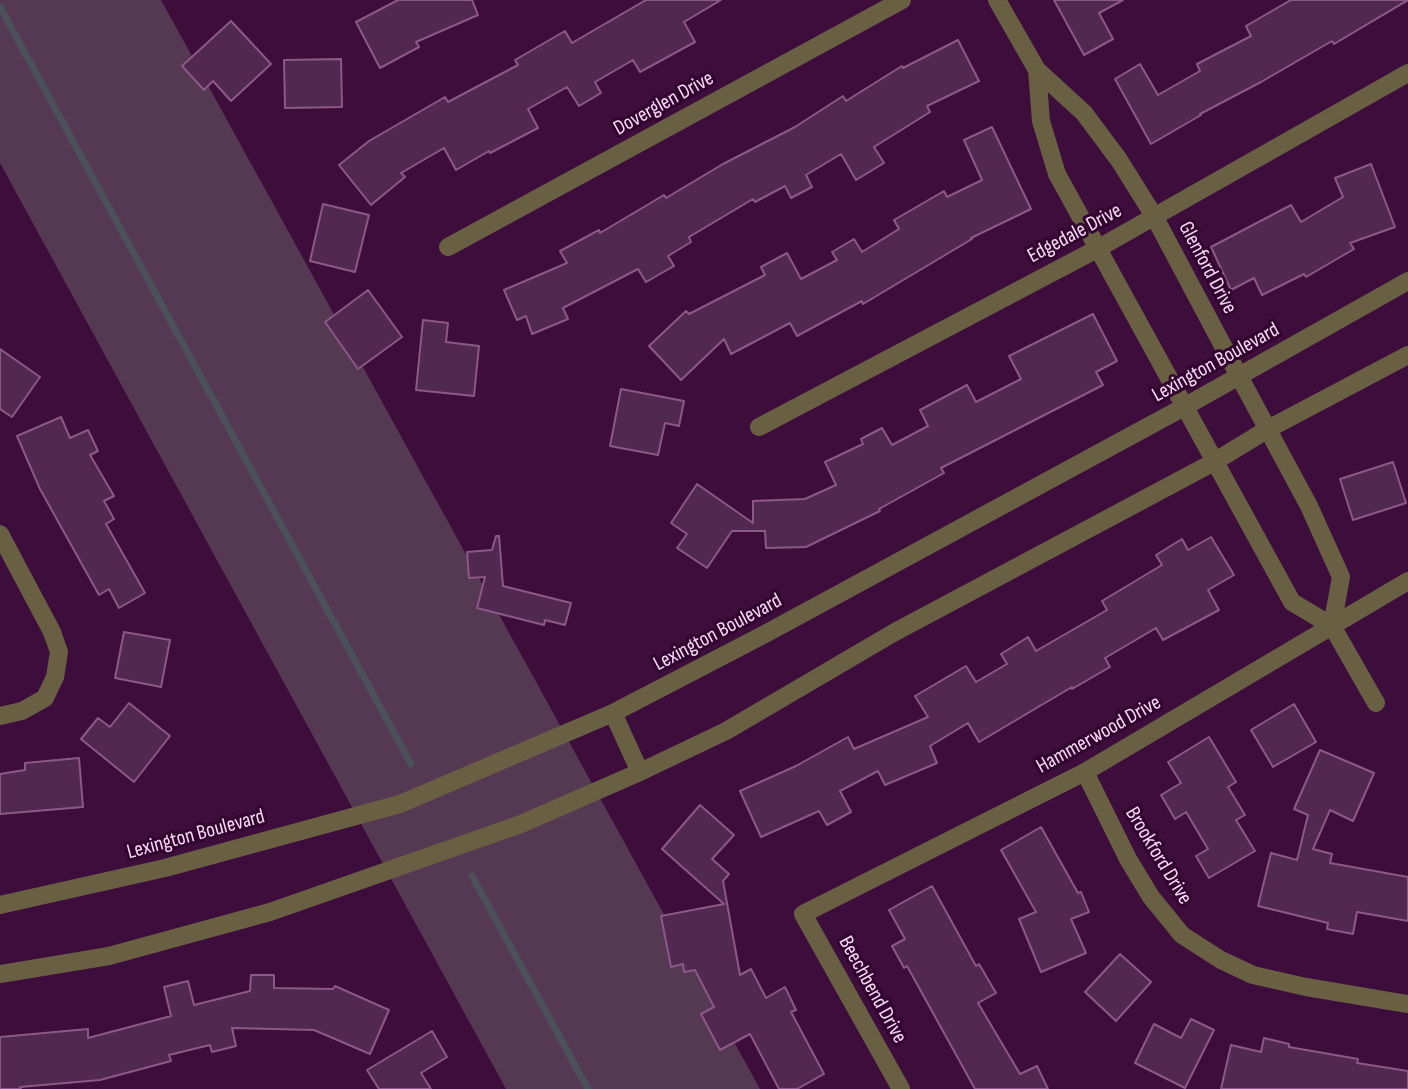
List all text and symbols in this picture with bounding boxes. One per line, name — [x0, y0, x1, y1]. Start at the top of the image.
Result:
street label: Doverglen Drive — [610, 66, 718, 142]
street label: Edgedale Drive — [1024, 199, 1126, 269]
street label: Glenford Drive — [1172, 218, 1242, 318]
street label: Lexington Boulevard — [1148, 318, 1284, 408]
street label: Lexington Boulevard — [650, 589, 786, 677]
street label: Hammerwood Drive — [1032, 690, 1166, 780]
street label: Brookford Drive — [1119, 803, 1197, 909]
street label: Lexington Boulevard — [124, 805, 268, 865]
street label: Beechbend Drive — [832, 932, 912, 1048]

